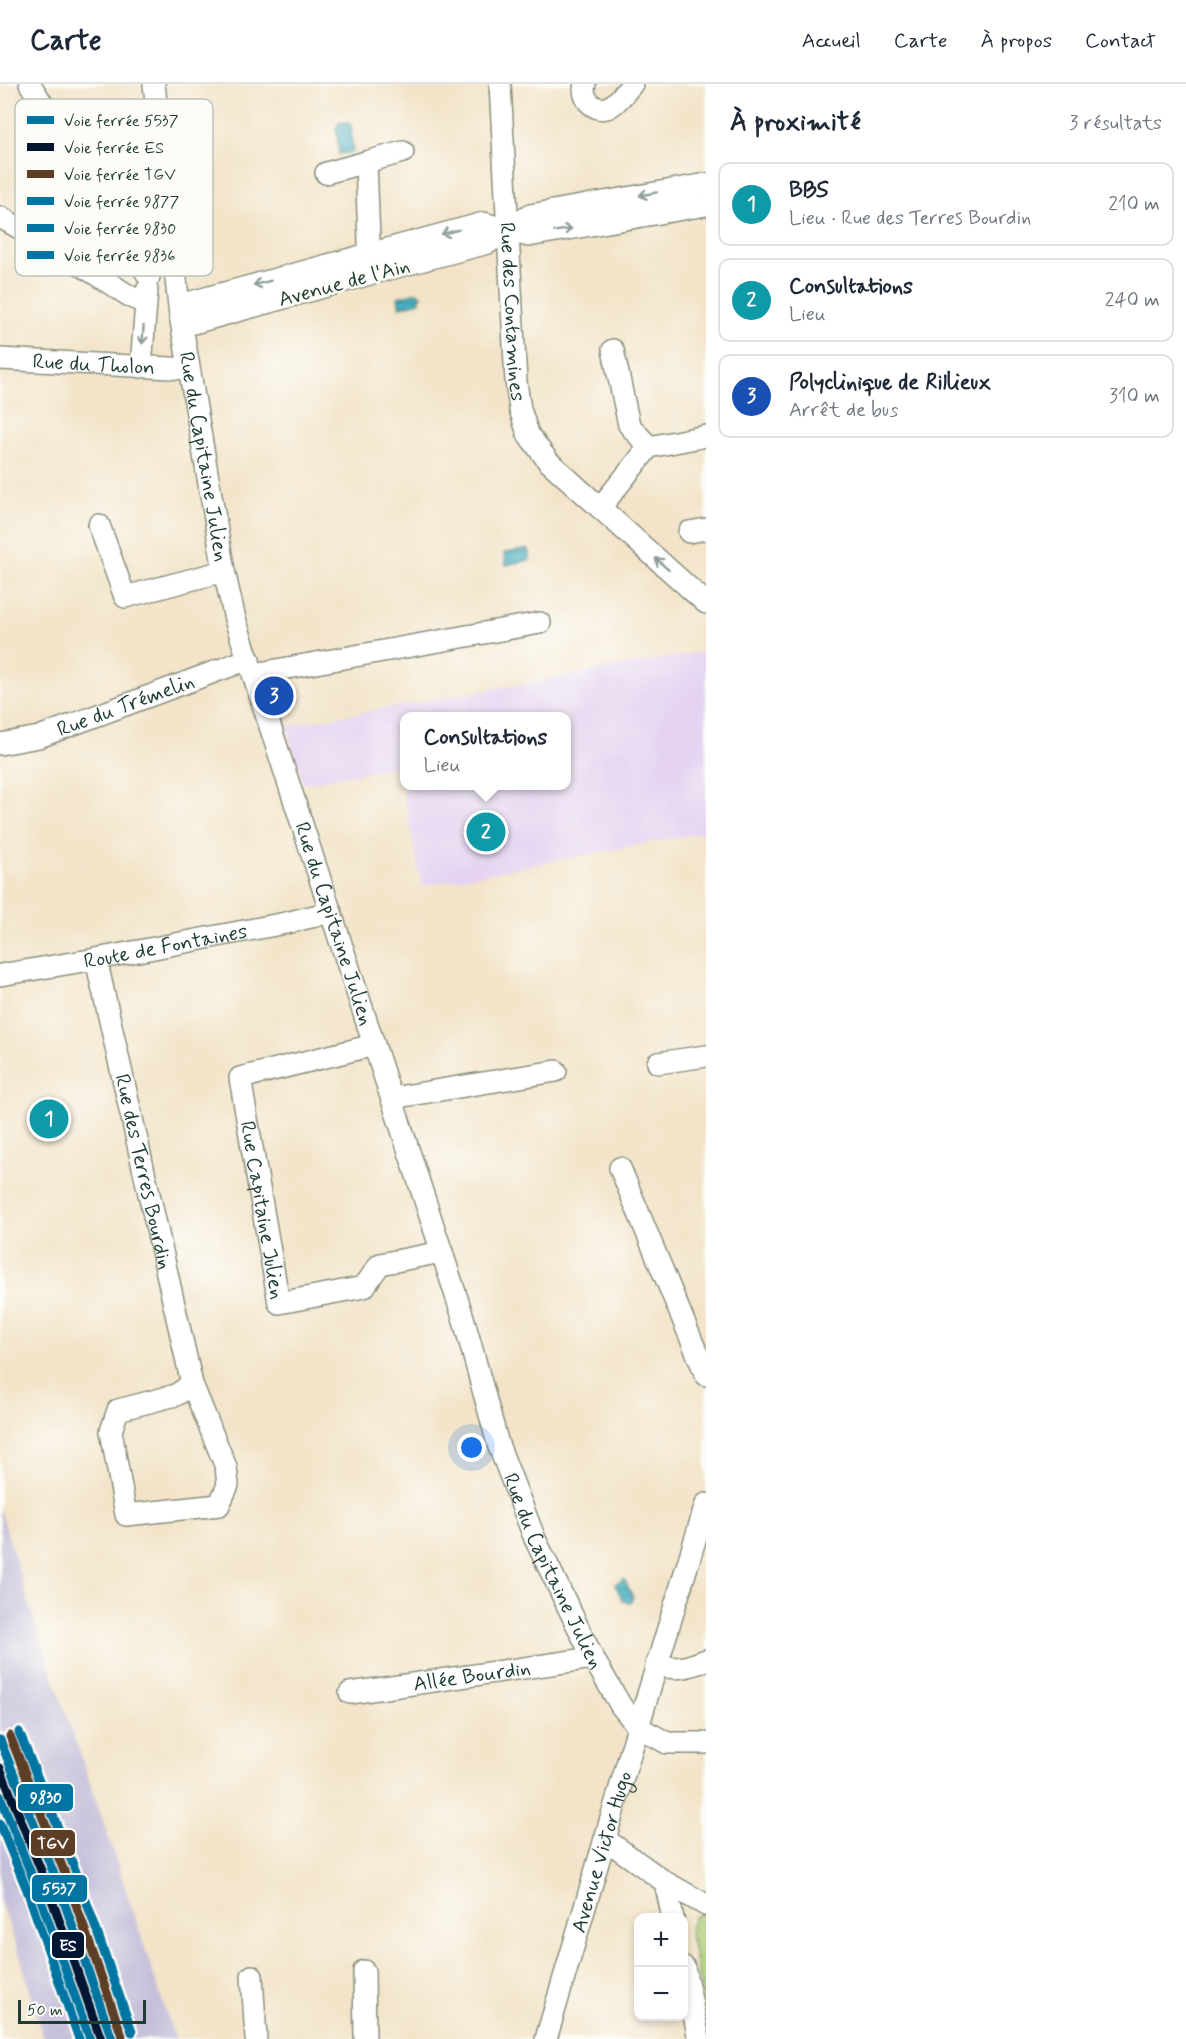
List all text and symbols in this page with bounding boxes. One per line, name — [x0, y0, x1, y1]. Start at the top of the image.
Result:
text: Carte — [30, 23, 102, 60]
text: Accueil — [802, 27, 861, 55]
text: Carte — [894, 27, 948, 55]
text: À propos — [981, 27, 1052, 55]
text: Contact — [1085, 27, 1156, 55]
legend — [15, 99, 213, 276]
text: À proximité — [730, 106, 861, 140]
text: 3 résultats — [1069, 110, 1162, 137]
text: Voie ferrée 5537 — [64, 111, 179, 132]
text: Voie ferrée ES — [64, 138, 164, 159]
text: Voie ferrée TGV — [64, 165, 176, 186]
text: BBS — [789, 177, 829, 205]
one-way arrow — [639, 189, 659, 200]
text: 1 — [747, 191, 756, 218]
text: 210 m — [1108, 191, 1160, 218]
text: Voie ferrée 9877 — [64, 192, 180, 213]
text: Lieu · Rue des Terres Bourdin — [789, 205, 1031, 232]
text: Voie ferrée 9830 — [64, 219, 176, 240]
street label: Rue des Contamines — [492, 221, 532, 403]
one-way arrow — [553, 224, 573, 235]
one-way arrow — [441, 227, 460, 238]
text: Voie ferrée 9836 — [64, 246, 175, 267]
street label: Avenue de l'Ain — [275, 252, 413, 314]
text: Consultations — [789, 273, 913, 301]
one-way arrow — [253, 278, 272, 289]
text: 2 — [747, 287, 756, 314]
text: 240 m — [1105, 287, 1160, 314]
text: Lieu — [789, 301, 826, 328]
one-way arrow — [137, 325, 148, 345]
street label: Rue du Tholon — [32, 348, 156, 382]
street label: Rue du Capitaine Julien — [172, 350, 235, 564]
text: Polyclinique de Rillieux — [789, 369, 991, 397]
text: 3 — [747, 383, 756, 410]
text: 310 m — [1109, 383, 1160, 410]
text: Arrêt de bus — [789, 397, 898, 424]
one-way arrow — [655, 557, 670, 571]
street label: Rue du Trémelin — [53, 668, 198, 744]
pin: 3 — [254, 674, 294, 718]
popup — [400, 712, 571, 790]
text: Consultations — [424, 724, 547, 752]
text: Lieu — [424, 752, 460, 779]
pin: 2 — [466, 810, 506, 855]
street label: Rue du Capitaine Julien — [287, 819, 380, 1029]
street label: Route de Fontaines — [82, 918, 250, 976]
street label: Rue des Terres Bourdin — [107, 1071, 179, 1272]
pin: 1 — [29, 1096, 68, 1142]
street label: Rue Capitaine Julien — [233, 1119, 291, 1302]
your location — [457, 1433, 486, 1462]
street label: Rue du Capitaine Julien — [496, 1469, 609, 1675]
street label: Allée Bourdin — [411, 1654, 532, 1699]
street label: Avenue Victor Hugo — [565, 1768, 639, 1936]
line badge: 9830 — [17, 1783, 74, 1812]
text: 9830 — [30, 1788, 62, 1809]
line badge: TGV — [30, 1829, 76, 1857]
text: TGV — [37, 1834, 70, 1855]
line badge: 5537 — [31, 1874, 88, 1903]
text: 5537 — [42, 1879, 76, 1900]
map controls — [634, 1913, 688, 2021]
button: + — [634, 1913, 688, 1967]
line badge: ES — [51, 1931, 85, 1959]
text: ES — [59, 1936, 77, 1957]
button: − — [634, 1967, 688, 2021]
scale bar — [18, 1997, 146, 2024]
text: 50 m — [27, 2000, 63, 2021]

